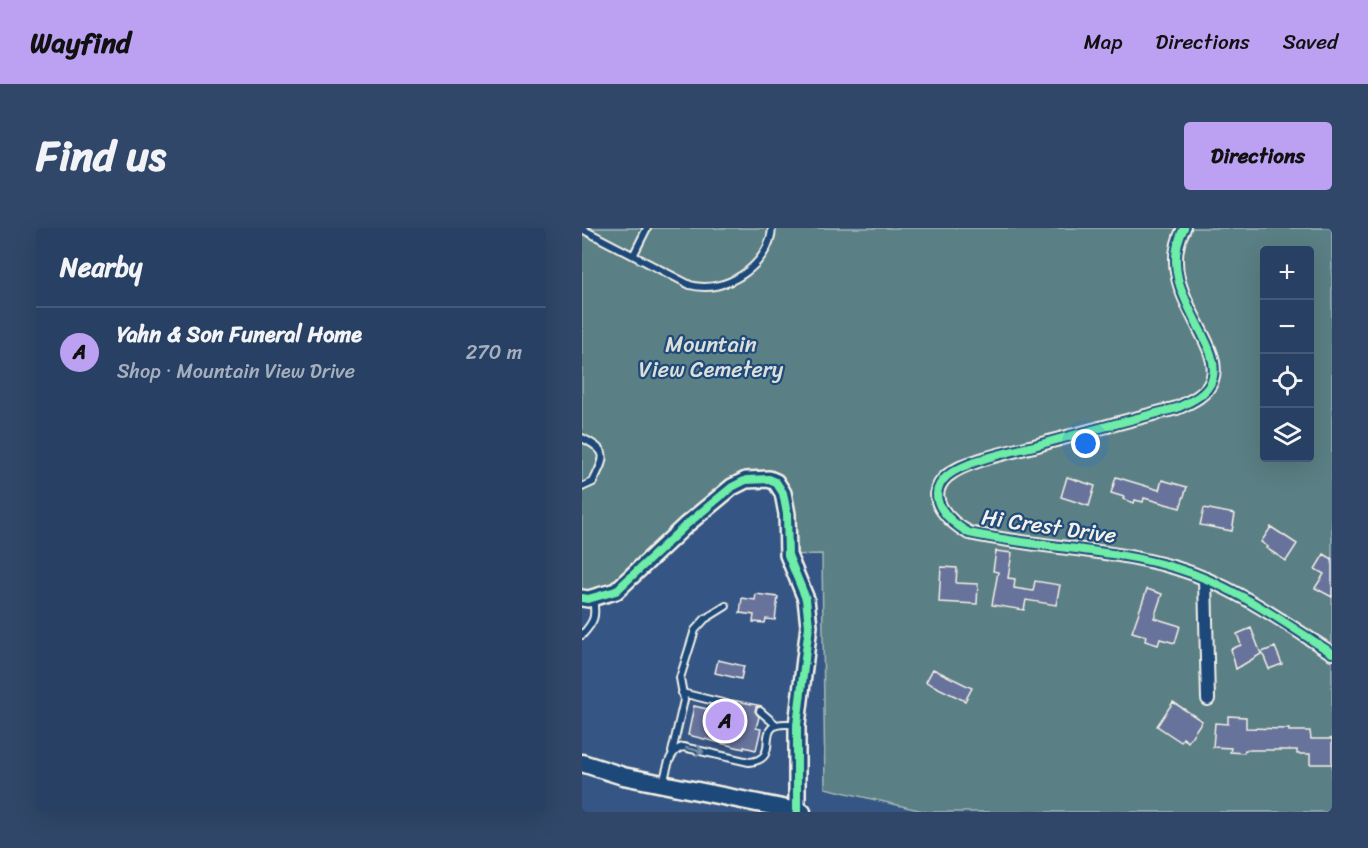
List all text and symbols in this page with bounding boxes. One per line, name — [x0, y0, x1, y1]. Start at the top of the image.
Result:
text: Wayfind — [30, 18, 131, 67]
text: Map — [1084, 23, 1122, 61]
text: Directions — [1155, 23, 1250, 61]
text: Saved — [1283, 23, 1338, 61]
text: Find us — [36, 119, 166, 193]
button: Directions — [1184, 122, 1332, 190]
text: Nearby — [60, 244, 142, 290]
map controls — [1260, 246, 1314, 462]
button: + — [1260, 246, 1314, 300]
button: − — [1260, 300, 1314, 354]
text: Yahn & Son Funeral Home — [117, 315, 362, 354]
park label: Mountain View Cemetery — [639, 325, 784, 389]
text: A — [73, 335, 86, 370]
text: 270 m — [466, 335, 522, 370]
text: Shop · Mountain View Drive — [117, 354, 355, 389]
button: locate — [1260, 354, 1314, 408]
button: layers — [1260, 408, 1314, 462]
your location — [1071, 429, 1100, 458]
street label: Hi Crest Drive — [979, 497, 1119, 555]
pin: A — [706, 698, 744, 744]
one-way arrow — [686, 744, 705, 756]

